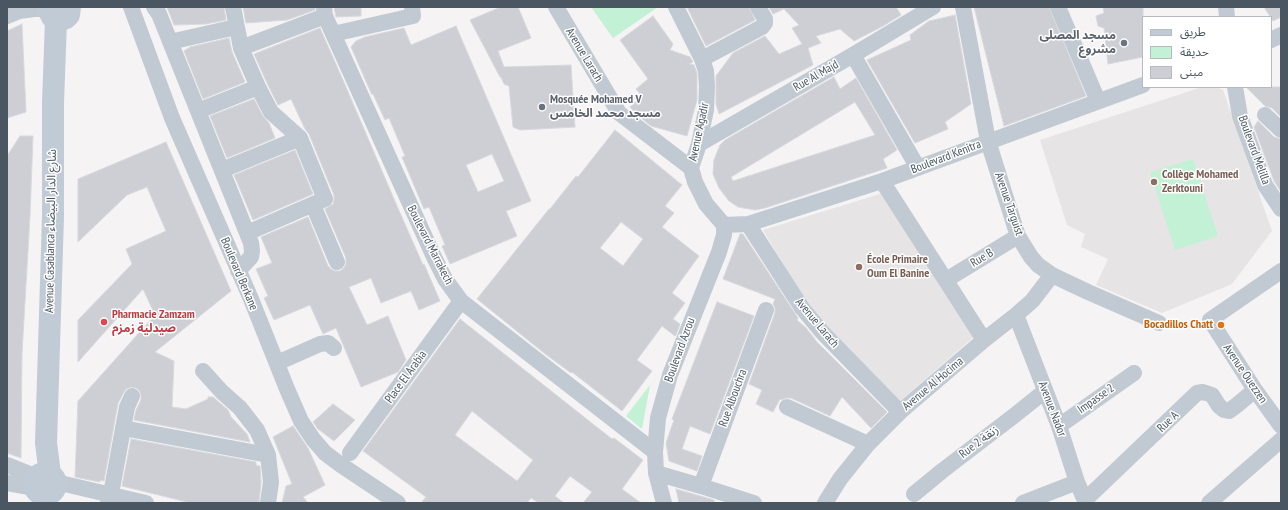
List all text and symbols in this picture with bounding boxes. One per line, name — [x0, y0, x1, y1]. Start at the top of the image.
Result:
legend — [1142, 16, 1272, 88]
text: طريق — [1180, 24, 1206, 39]
street label: Avenue Larach — [562, 26, 606, 84]
place label: مسجد المصلى مشروع — [1040, 29, 1116, 57]
marker: مسجد المصلى مشروع — [1119, 38, 1129, 48]
text: حديقة — [1180, 44, 1209, 59]
street label: Rue Al Majd — [791, 57, 841, 95]
text: مبنى — [1180, 64, 1203, 79]
place label: Mosquée Mohamed V مسجد محمد الخامس — [550, 93, 661, 121]
street label: Avenue Agadir — [686, 101, 712, 163]
marker: Mosquée Mohamed V مسجد محمد الخامس — [537, 102, 547, 112]
street label: Boulevard Melilla — [1235, 113, 1273, 187]
street label: Boulevard Kenitra — [909, 137, 983, 177]
street label: Avenue Casablanca شارع الدار البيضاء — [42, 149, 60, 313]
place label: Collège Mohamed Zerktouni — [1162, 168, 1238, 196]
street label: Avenue Targuist — [992, 171, 1026, 237]
marker: Collège Mohamed Zerktouni — [1149, 177, 1159, 187]
street label: Boulevard Marrakech — [404, 203, 456, 287]
street label: Boulevard Berkane — [217, 235, 261, 313]
street label: Rue B — [968, 246, 996, 270]
place label: École Primaire Oum El Banine — [867, 253, 929, 281]
marker: École Primaire Oum El Banine — [854, 262, 864, 272]
street label: Avenue Larach — [792, 295, 842, 351]
place label: Pharmacie Zamzam صيدلية زمزم — [112, 308, 195, 336]
street label: Boulevard Azrou — [662, 316, 698, 384]
marker: Pharmacie Zamzam صيدلية زمزم — [99, 317, 109, 327]
place label: Bocadillos Chatt — [1144, 318, 1213, 332]
marker: Bocadillos Chatt — [1216, 320, 1226, 330]
street label: Avenue Ouezzen — [1220, 342, 1270, 406]
street label: Place El Arabia — [382, 348, 430, 406]
street label: Avenue Al Hocima — [900, 354, 966, 414]
street label: Rue Albouchra — [716, 367, 750, 429]
street label: Avenue Nador — [1035, 379, 1069, 439]
street label: Impasse 2 — [1075, 381, 1117, 417]
street label: Rue A — [1154, 408, 1182, 436]
street label: Rue 2 زنقة — [957, 423, 1001, 461]

